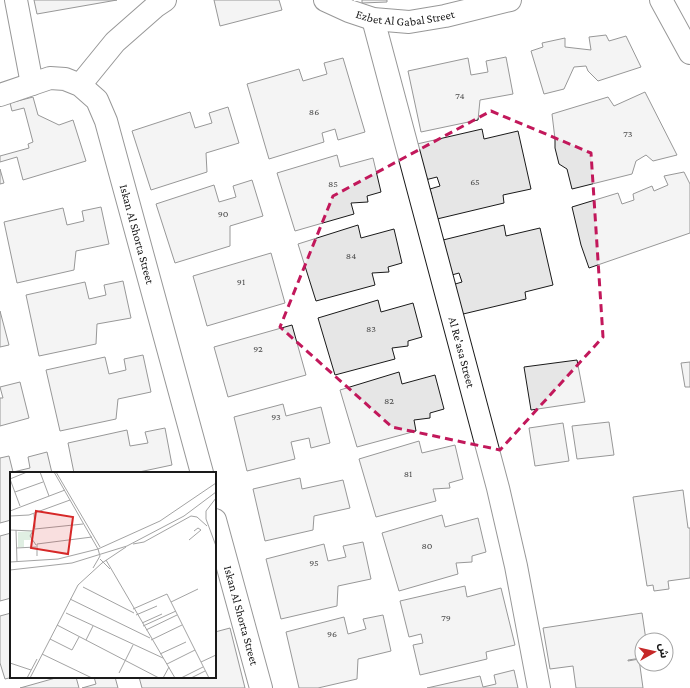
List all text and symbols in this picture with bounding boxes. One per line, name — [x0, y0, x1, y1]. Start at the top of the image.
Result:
street label: Ezbet Al Gabal Street — [354, 7, 457, 29]
house number: 74 — [455, 90, 465, 101]
house number: 86 — [309, 106, 319, 117]
house number: 73 — [623, 128, 633, 139]
house number: 65 — [470, 176, 480, 187]
house number: 85 — [328, 178, 338, 189]
street label: Iskan Al Shorta Street — [117, 183, 157, 287]
house number: 90 — [218, 208, 229, 219]
house number: 84 — [346, 250, 356, 261]
house number: 91 — [237, 276, 245, 287]
street label: Al Re'asa Street — [446, 315, 478, 390]
house number: 83 — [366, 323, 376, 334]
house number: 92 — [253, 343, 263, 354]
house number: 82 — [384, 395, 394, 406]
house number: 93 — [271, 411, 281, 422]
house number: 81 — [404, 468, 412, 479]
inset map — [10, 472, 216, 678]
house number: 80 — [421, 540, 433, 551]
house number: 95 — [309, 557, 319, 568]
street label: Iskan Al Shorta Street — [221, 564, 262, 668]
house number: 79 — [441, 612, 451, 623]
house number: 96 — [327, 628, 337, 639]
north arrow — [634, 632, 674, 672]
text: ش — [656, 642, 671, 659]

